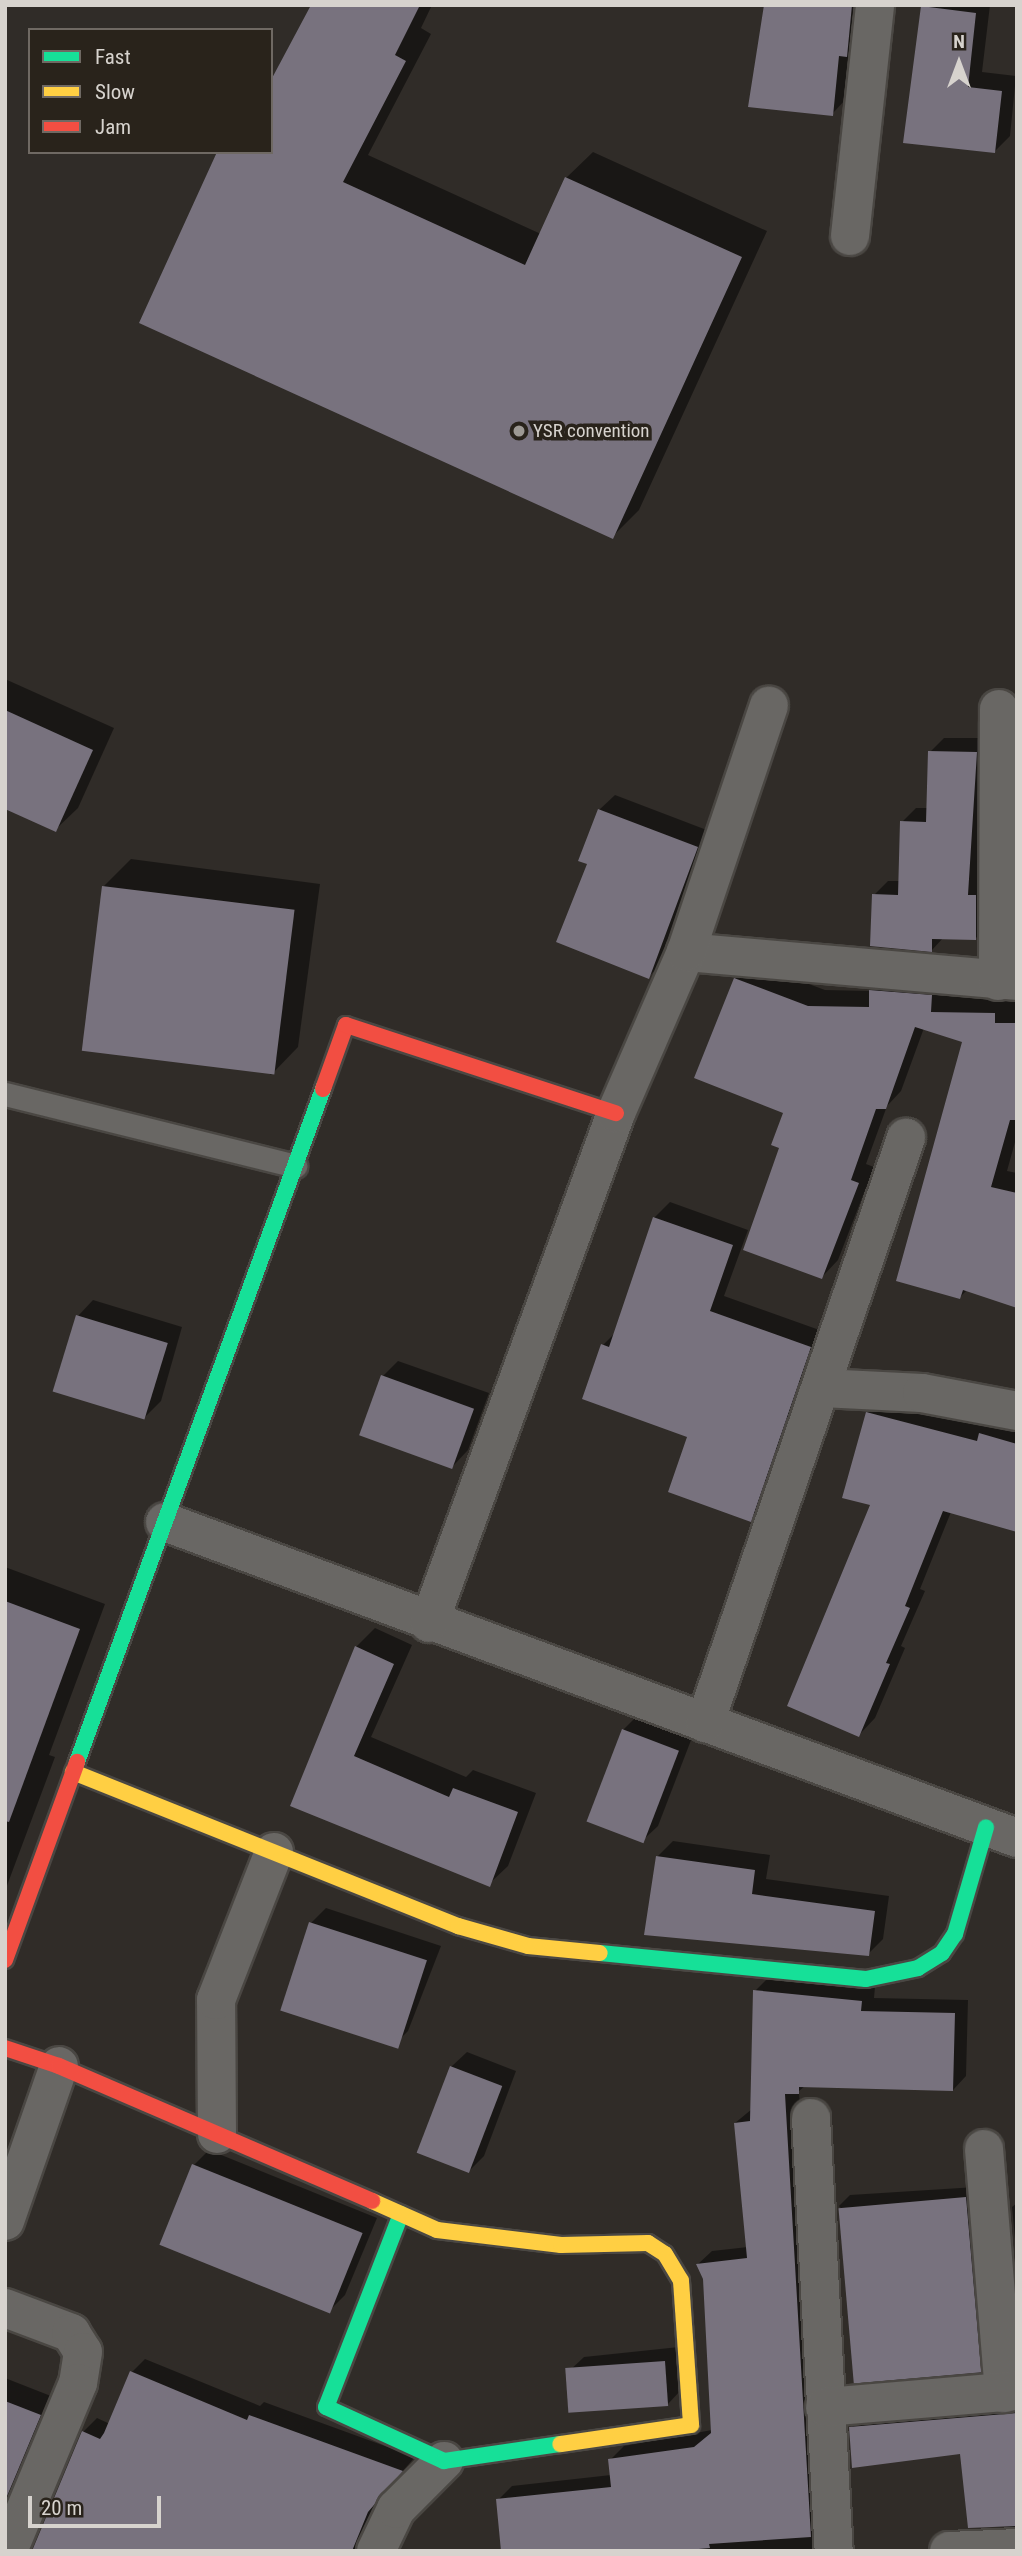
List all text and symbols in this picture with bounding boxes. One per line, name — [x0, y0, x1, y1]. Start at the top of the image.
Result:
legend — [28, 28, 273, 154]
north arrow — [924, 28, 994, 98]
text: N — [953, 30, 965, 53]
text: Fast — [95, 45, 131, 69]
text: Slow — [95, 80, 135, 104]
text: Jam — [95, 115, 131, 139]
place label: YSR convention — [533, 420, 649, 442]
marker: YSR convention — [511, 423, 527, 439]
scale bar — [32, 2482, 164, 2526]
text: 20 m — [41, 2496, 82, 2520]

